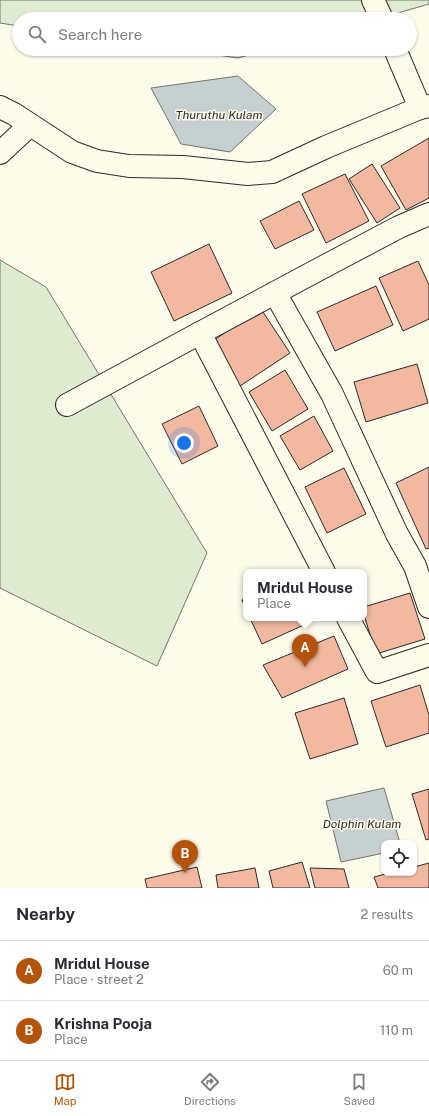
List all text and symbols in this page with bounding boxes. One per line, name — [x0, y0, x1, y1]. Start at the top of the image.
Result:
search box — [12, 12, 417, 56]
icon: search — [26, 23, 48, 45]
text: Search here — [58, 26, 142, 43]
water label: Thuruthu Kulam — [176, 108, 262, 122]
your location — [174, 433, 194, 453]
popup — [243, 569, 367, 621]
text: Mridul House — [257, 579, 353, 596]
text: Place — [257, 596, 291, 611]
pin: A — [292, 634, 318, 667]
water label: Dolphin Kulam — [323, 817, 401, 831]
pin: B — [172, 840, 198, 873]
map controls — [381, 840, 417, 876]
button: locate — [381, 840, 417, 876]
text: Nearby — [16, 904, 75, 924]
text: 2 results — [361, 907, 413, 922]
text: Mridul House — [54, 955, 150, 972]
text: A — [24, 963, 34, 978]
text: 60 m — [383, 963, 413, 978]
text: Place · street 2 — [54, 972, 144, 987]
text: Krishna Pooja — [54, 1015, 152, 1032]
text: B — [25, 1023, 33, 1038]
text: 110 m — [380, 1023, 413, 1038]
text: Place — [54, 1032, 88, 1047]
tab: Map — [54, 1071, 76, 1107]
tab: Directions — [184, 1071, 236, 1107]
tab: Saved — [344, 1071, 375, 1107]

